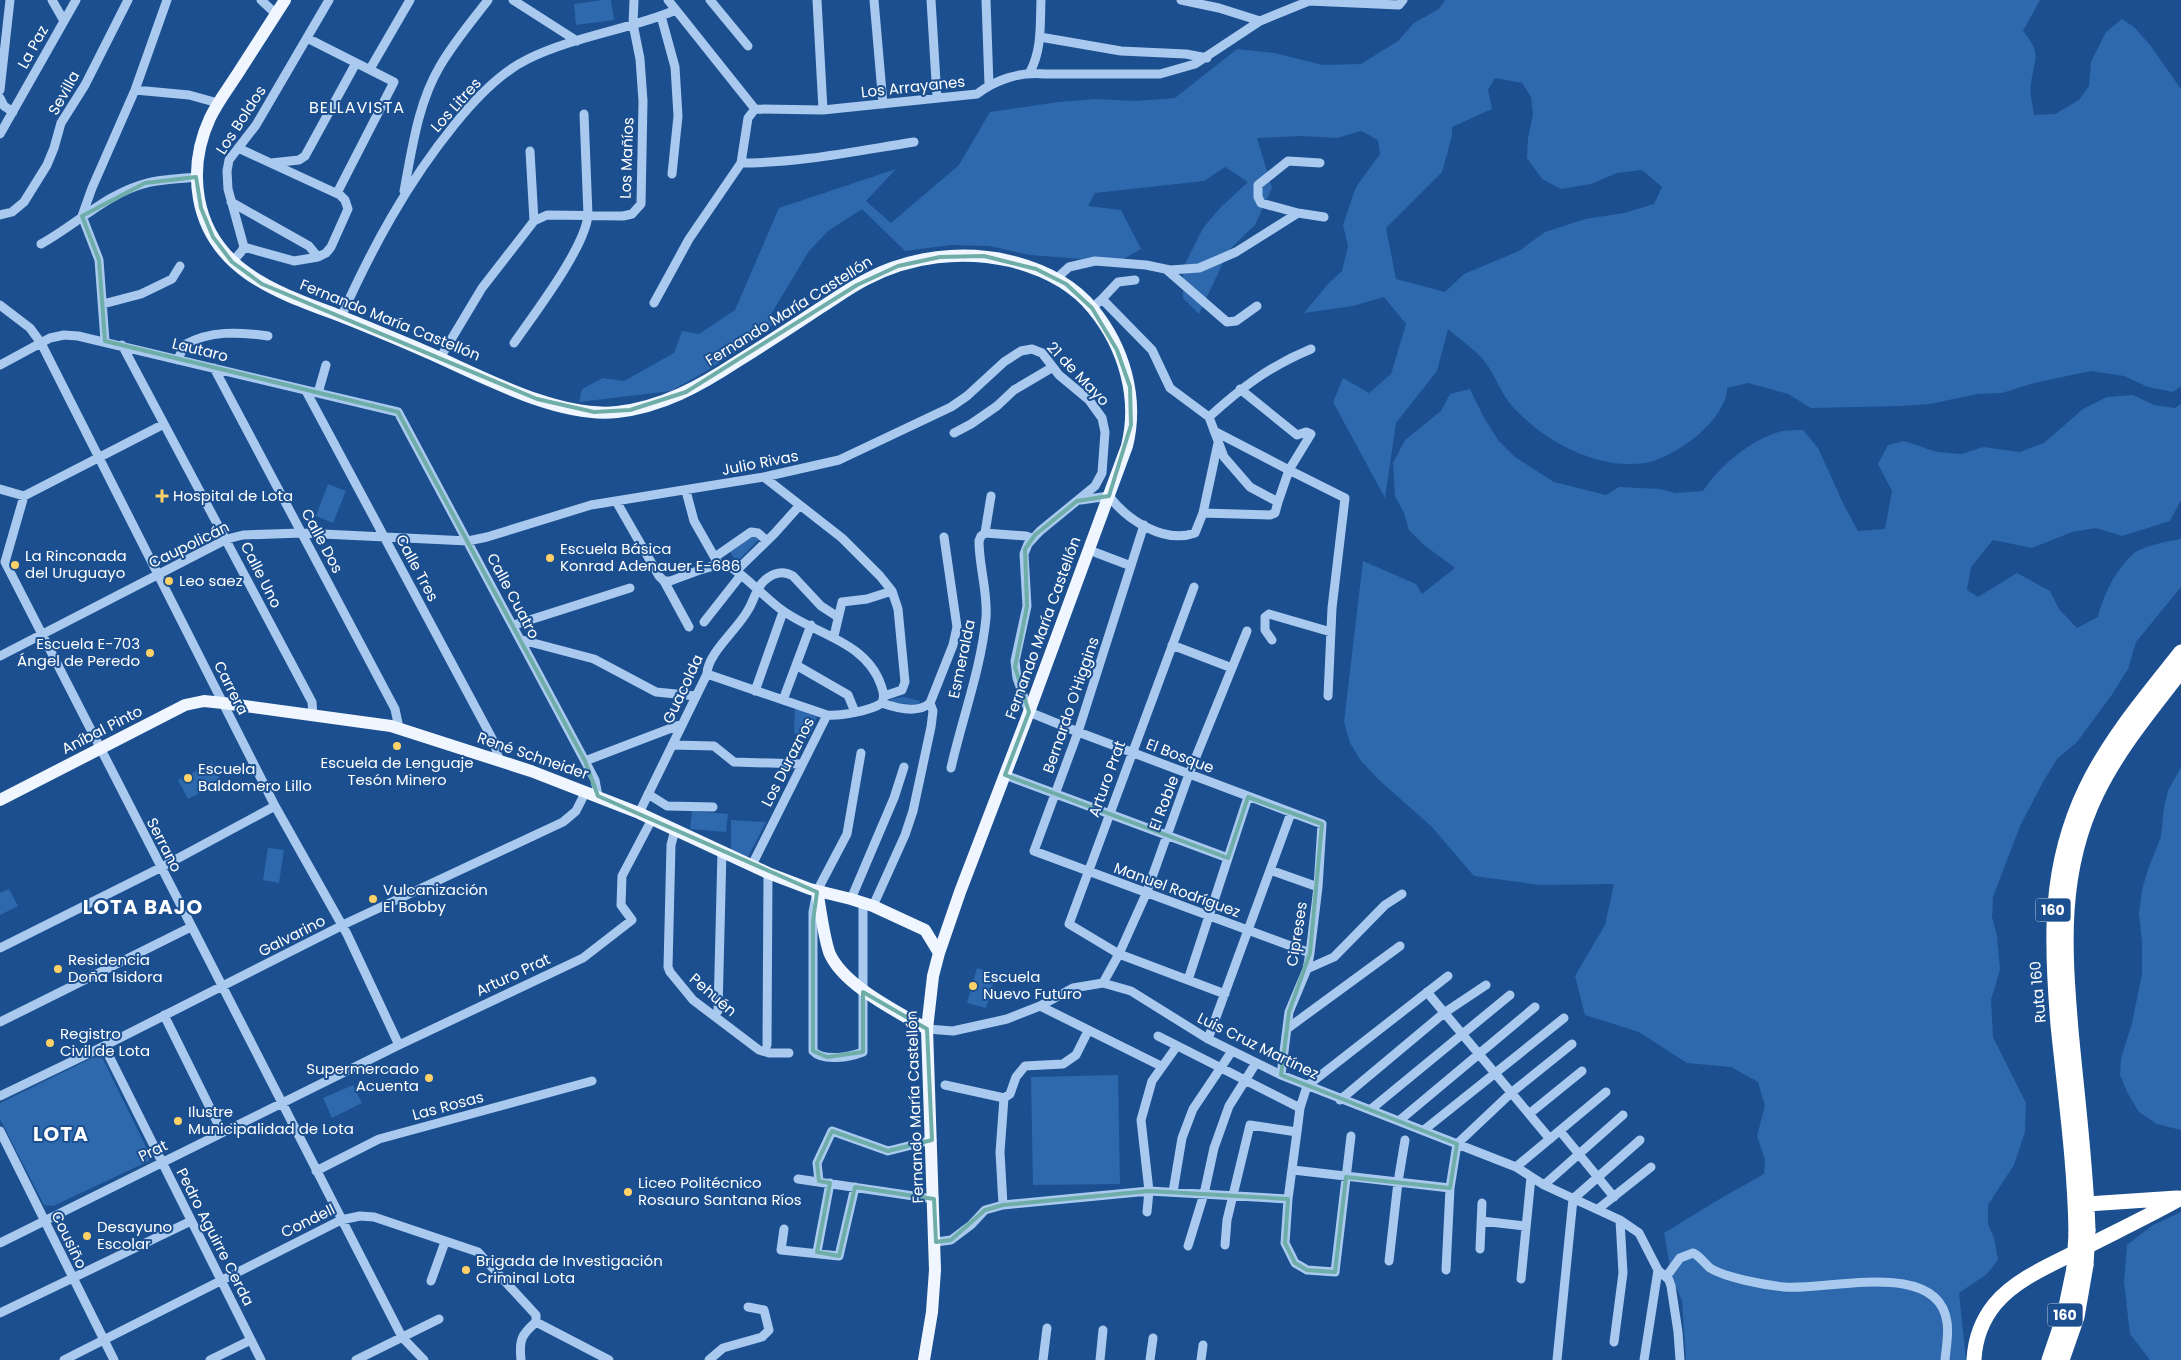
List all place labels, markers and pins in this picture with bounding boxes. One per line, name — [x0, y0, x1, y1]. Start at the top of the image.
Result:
place label: Hospital de Lota — [173, 485, 293, 506]
marker: Hospital de Lota — [155, 489, 169, 503]
place label: Escuela Básica Konrad Adenauer E-686 — [560, 538, 740, 576]
place label: La Rinconada del Uruguayo — [25, 545, 127, 583]
marker: Escuela Básica Konrad Adenauer E-686 — [544, 552, 556, 564]
marker: La Rinconada del Uruguayo — [9, 559, 21, 571]
place label: Leo saez — [179, 570, 243, 591]
marker: Leo saez — [163, 575, 175, 587]
place label: Escuela E-703 Ángel de Peredo — [17, 633, 140, 671]
marker: Escuela E-703 Ángel de Peredo — [144, 647, 156, 659]
marker: Escuela de Lenguaje Tesón Minero — [391, 740, 403, 752]
place label: Escuela de Lenguaje Tesón Minero — [320, 752, 474, 790]
place label: Escuela Baldomero Lillo — [198, 758, 312, 796]
marker: Escuela Baldomero Lillo — [182, 772, 194, 784]
place label: Vulcanización El Bobby — [383, 879, 488, 917]
marker: Vulcanización El Bobby — [367, 893, 379, 905]
place label: Residencia Doña Isidora — [68, 949, 163, 987]
marker: Residencia Doña Isidora — [52, 963, 64, 975]
place label: Escuela Nuevo Futuro — [983, 966, 1082, 1004]
marker: Escuela Nuevo Futuro — [967, 980, 979, 992]
place label: Registro Civil de Lota — [60, 1023, 150, 1061]
marker: Registro Civil de Lota — [44, 1037, 56, 1049]
place label: Supermercado Acuenta — [306, 1058, 419, 1096]
marker: Supermercado Acuenta — [423, 1072, 435, 1084]
place label: Ilustre Municipalidad de Lota — [188, 1101, 354, 1139]
marker: Ilustre Municipalidad de Lota — [172, 1115, 184, 1127]
place label: Liceo Politécnico Rosauro Santana Ríos — [638, 1172, 802, 1210]
marker: Liceo Politécnico Rosauro Santana Ríos — [622, 1186, 634, 1198]
place label: Desayuno Escolar — [97, 1216, 172, 1254]
marker: Desayuno Escolar — [81, 1230, 93, 1242]
place label: Brigada de Investigación Criminal Lota — [476, 1250, 663, 1288]
marker: Brigada de Investigación Criminal Lota — [460, 1264, 472, 1276]

